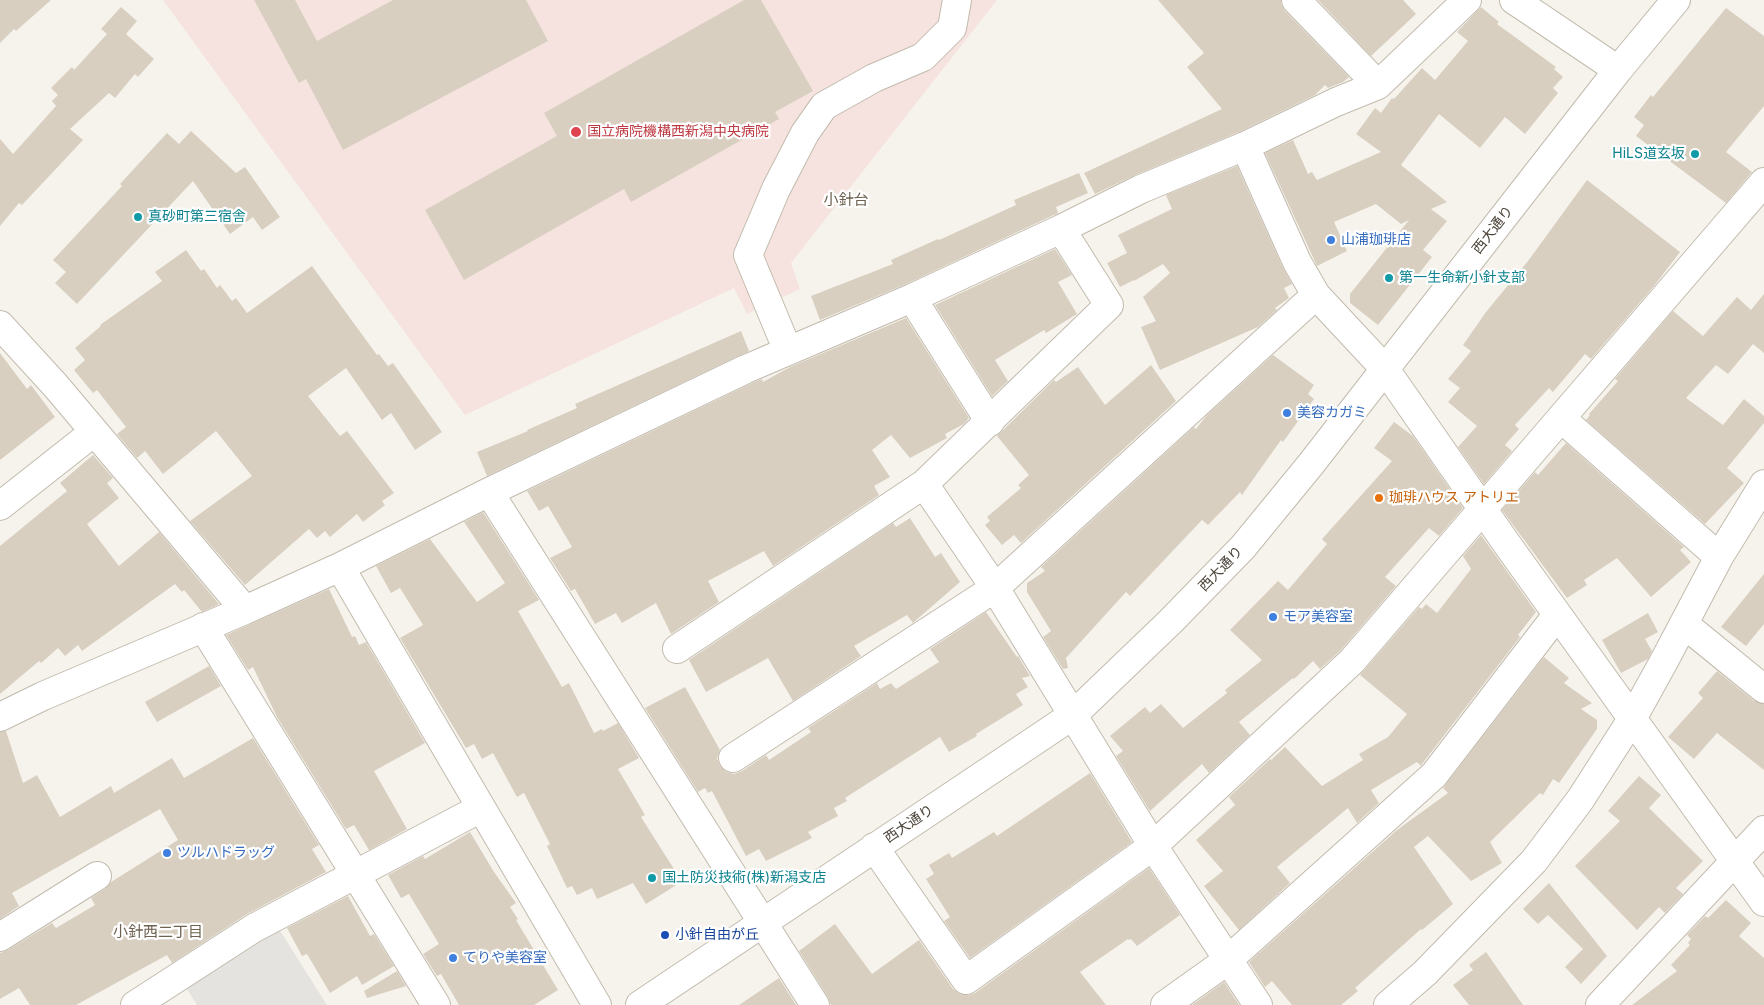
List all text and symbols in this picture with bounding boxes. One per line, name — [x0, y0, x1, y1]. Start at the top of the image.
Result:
place label: 国立病院機構西新潟中央病院 — [587, 124, 769, 140]
marker: 国立病院機構西新潟中央病院 — [569, 125, 583, 139]
place label: HiLS道玄坂 — [1612, 146, 1685, 162]
marker: HiLS道玄坂 — [1689, 148, 1701, 160]
district label: 小針台 — [824, 191, 868, 209]
street label: 西大通り — [1469, 203, 1517, 257]
place label: 真砂町第三宿舎 — [148, 209, 246, 225]
marker: 真砂町第三宿舎 — [132, 211, 144, 223]
place label: 山浦珈琲店 — [1341, 232, 1411, 248]
marker: 山浦珈琲店 — [1325, 234, 1337, 246]
place label: 第一生命新小針支部 — [1399, 270, 1525, 286]
marker: 第一生命新小針支部 — [1383, 272, 1395, 284]
place label: 美容カガミ — [1297, 405, 1367, 421]
marker: 美容カガミ — [1281, 407, 1293, 419]
place label: 珈琲ハウス アトリエ — [1389, 490, 1519, 506]
marker: 珈琲ハウス アトリエ — [1373, 492, 1385, 504]
street label: 西大通り — [1196, 543, 1246, 595]
place label: モア美容室 — [1283, 609, 1353, 625]
marker: モア美容室 — [1267, 611, 1279, 623]
street label: 西大通り — [881, 801, 937, 847]
place label: ツルハドラッグ — [177, 845, 275, 861]
marker: ツルハドラッグ — [161, 847, 173, 859]
place label: 国土防災技術(株)新潟支店 — [662, 870, 826, 886]
marker: 国土防災技術(株)新潟支店 — [646, 872, 658, 884]
district label: 小針西二丁目 — [113, 923, 203, 941]
place label: 小針自由が丘 — [675, 927, 759, 943]
marker: 小針自由が丘 — [659, 929, 671, 941]
place label: てりや美容室 — [463, 950, 547, 966]
marker: てりや美容室 — [447, 952, 459, 964]

